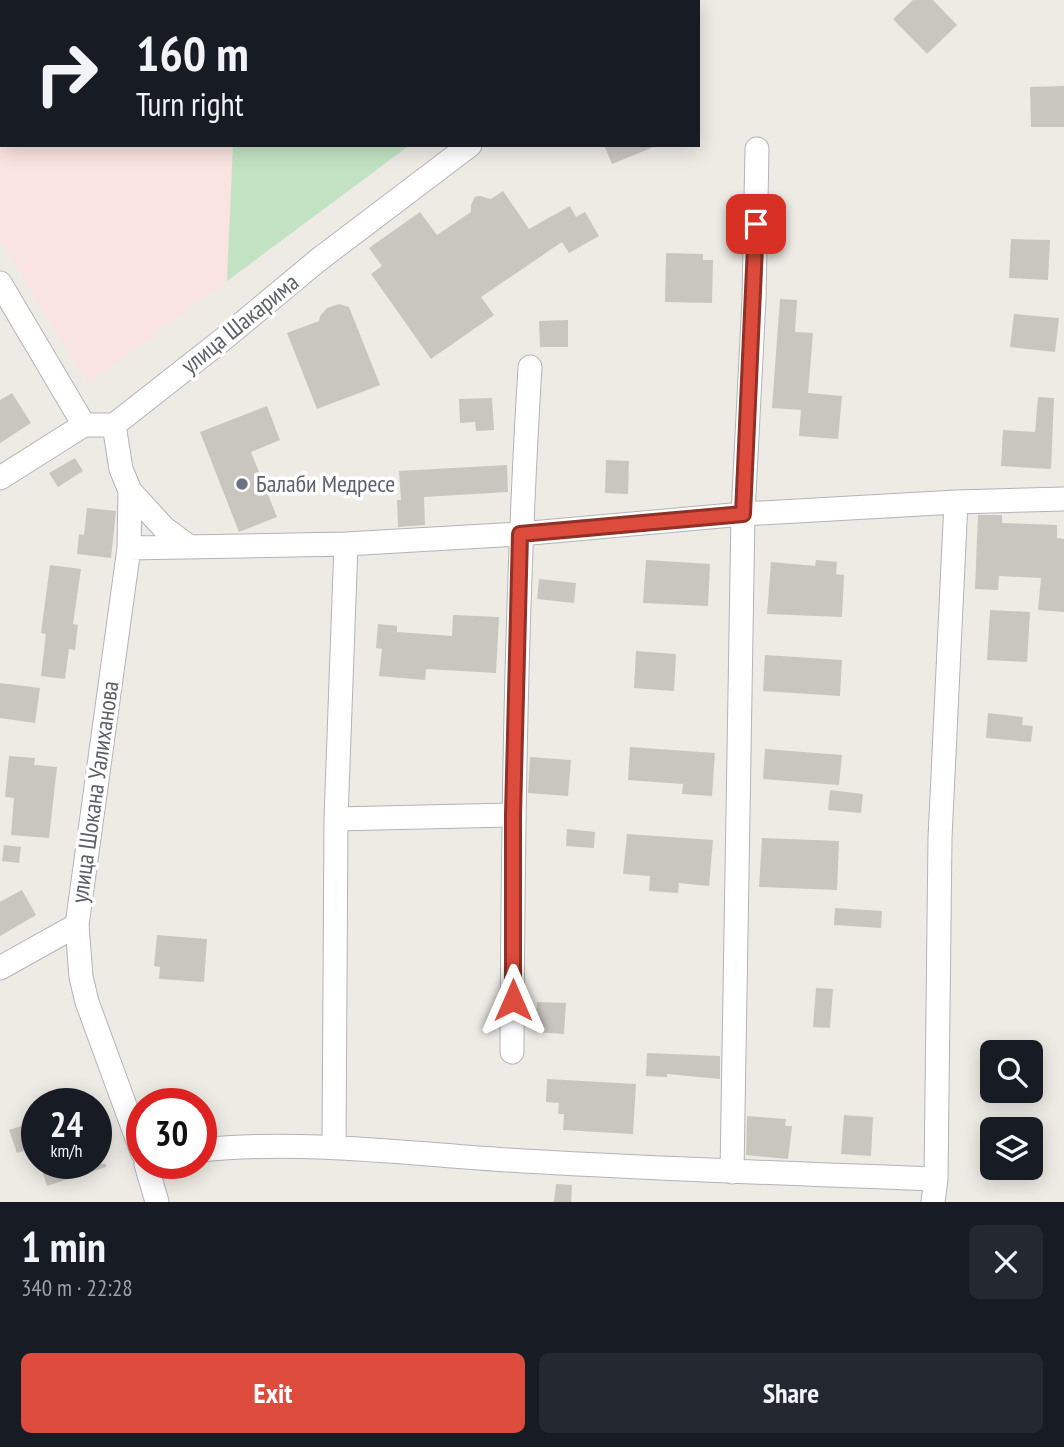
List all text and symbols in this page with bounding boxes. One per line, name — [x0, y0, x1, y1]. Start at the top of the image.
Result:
text: 160 m — [136, 21, 249, 85]
icon: right — [21, 28, 112, 119]
text: Turn right — [136, 83, 244, 125]
pin — [726, 194, 786, 254]
icon: arrive — [737, 205, 775, 243]
street label: улица Шакарима — [174, 267, 305, 381]
place label: Балаби Медресе — [256, 468, 395, 499]
marker: Балаби Медресе — [234, 476, 250, 492]
street label: улица Шокана Уалиханова — [64, 679, 125, 905]
position arrow — [476, 963, 550, 1037]
map controls — [980, 1040, 1043, 1180]
button: search — [980, 1040, 1043, 1103]
speed limit sign: 30 — [126, 1088, 217, 1179]
text: 24 — [50, 1101, 83, 1147]
button: layers — [980, 1117, 1043, 1180]
text: km/h — [51, 1139, 82, 1162]
text: 1 min — [21, 1219, 106, 1274]
button: close — [969, 1225, 1043, 1299]
text: 340 m · 22:28 — [21, 1273, 133, 1302]
button: Exit — [21, 1353, 525, 1433]
button: Share — [539, 1353, 1043, 1433]

